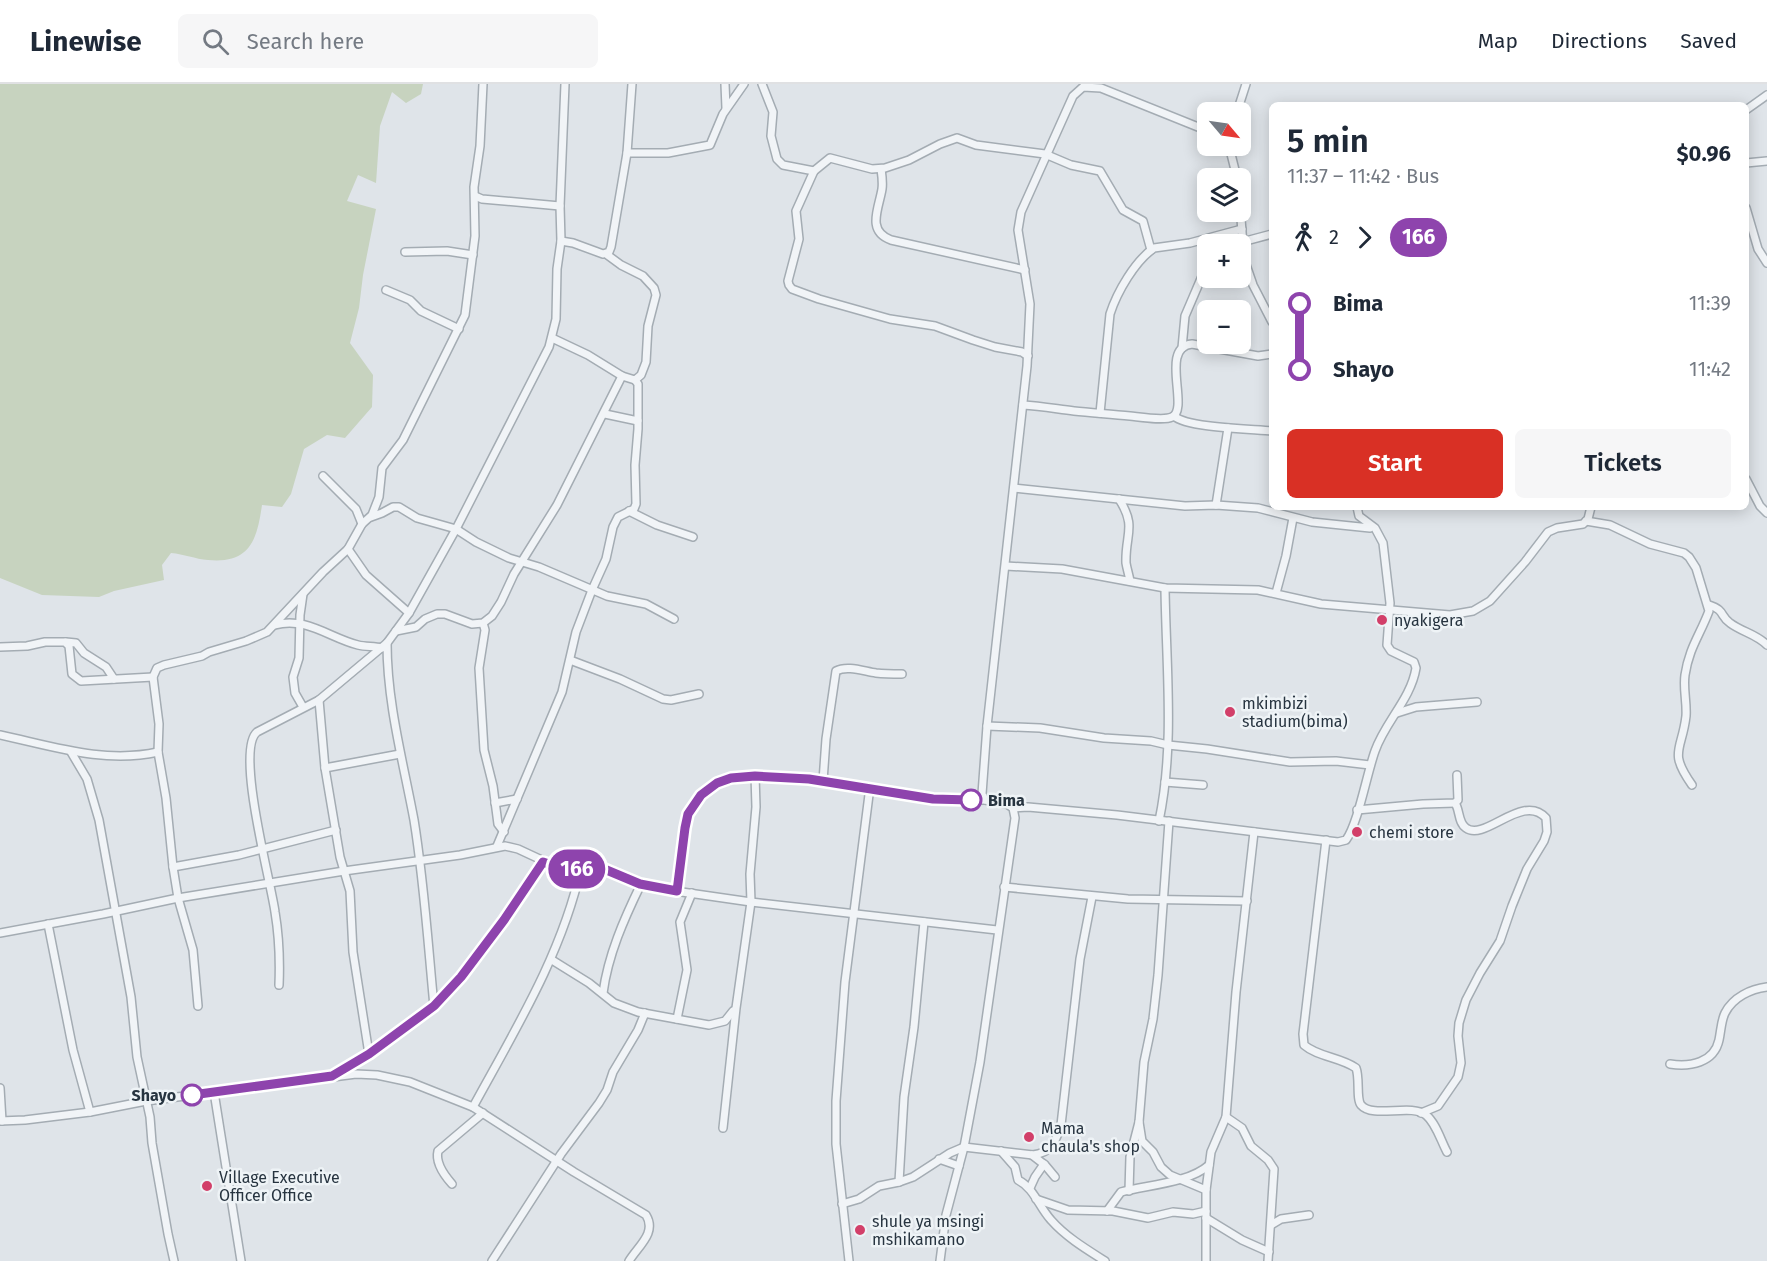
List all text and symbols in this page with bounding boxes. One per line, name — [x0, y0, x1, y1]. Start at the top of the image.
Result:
search box — [178, 14, 598, 68]
text: Linewise — [30, 25, 142, 58]
icon: search — [199, 25, 232, 58]
text: Search here — [247, 28, 364, 55]
text: Map — [1478, 28, 1518, 54]
text: Directions — [1551, 28, 1647, 54]
text: Saved — [1680, 28, 1737, 54]
north arrow — [1197, 102, 1251, 156]
map controls — [1197, 102, 1251, 354]
text: 5 min — [1287, 121, 1369, 161]
text: $0.96 — [1677, 140, 1731, 167]
text: 11:37 – 11:42 · Bus — [1287, 164, 1439, 188]
button: layers — [1197, 168, 1251, 222]
icon: walk — [1287, 221, 1320, 254]
icon: forward — [1348, 221, 1381, 254]
text: 166 — [1402, 224, 1435, 250]
text: 2 — [1329, 225, 1339, 249]
button: + — [1197, 234, 1251, 288]
text: Bima — [1333, 290, 1383, 317]
text: 11:39 — [1689, 291, 1731, 315]
button: − — [1197, 300, 1251, 354]
text: Shayo — [1333, 356, 1394, 383]
text: 11:42 — [1689, 357, 1731, 381]
button: Start — [1287, 429, 1503, 498]
button: Tickets — [1515, 429, 1731, 498]
place label: nyakigera — [1394, 611, 1463, 630]
marker: nyakigera — [1375, 613, 1389, 627]
place label: mkimbizi stadium(bima) — [1242, 694, 1348, 731]
marker: mkimbizi stadium(bima) — [1223, 705, 1237, 719]
marker: Bima — [960, 789, 982, 811]
place label: Bima — [988, 791, 1025, 810]
place label: chemi store — [1369, 823, 1454, 842]
marker: chemi store — [1350, 825, 1364, 839]
line badge: 166 — [542, 850, 612, 888]
text: 166 — [560, 856, 594, 882]
marker: Shayo — [181, 1084, 203, 1106]
place label: Shayo — [132, 1086, 176, 1105]
place label: Mama chaula's shop — [1041, 1119, 1140, 1156]
marker: Mama chaula's shop — [1022, 1130, 1036, 1144]
place label: Village Executive Officer Office — [219, 1168, 340, 1205]
marker: Village Executive Officer Office — [200, 1179, 214, 1193]
place label: shule ya msingi mshikamano — [872, 1212, 984, 1249]
marker: shule ya msingi mshikamano — [853, 1223, 867, 1237]

